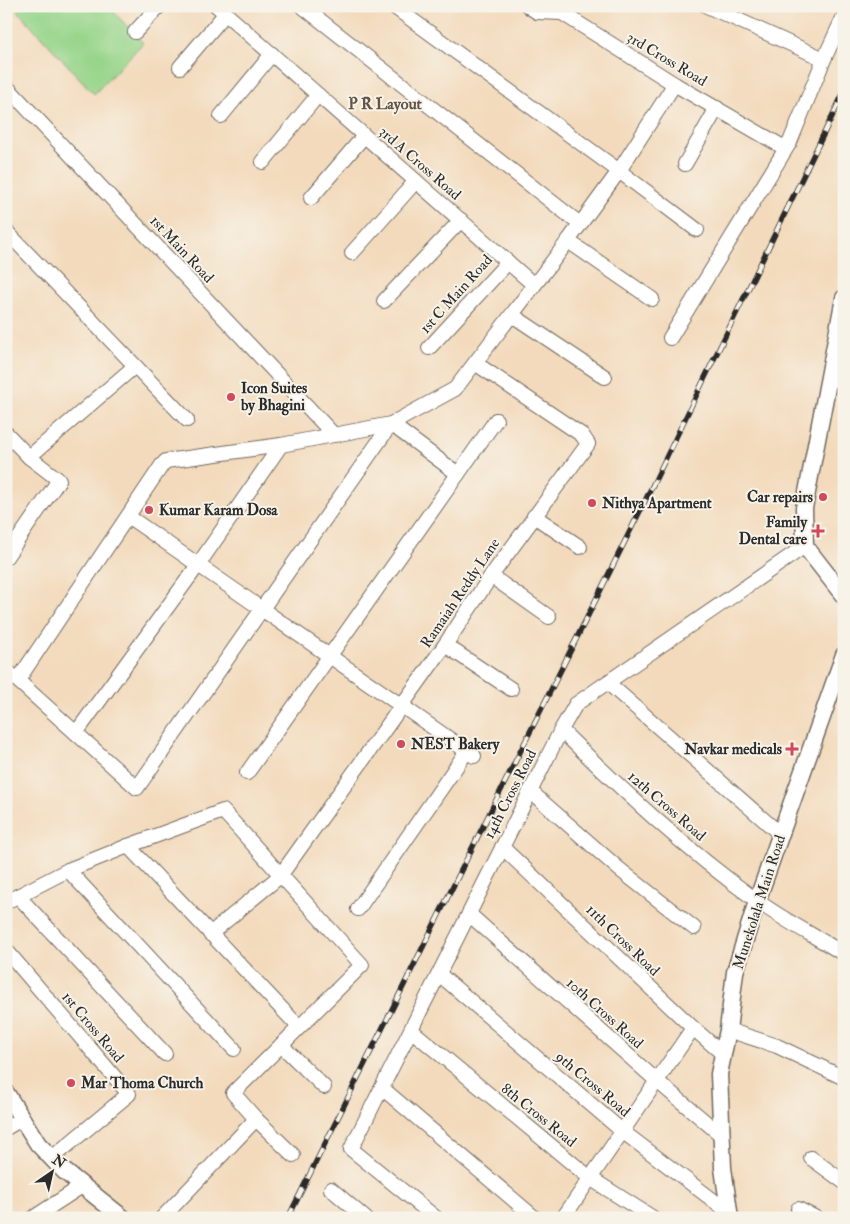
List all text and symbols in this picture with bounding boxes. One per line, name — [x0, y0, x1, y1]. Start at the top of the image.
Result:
street label: 3rd Cross Road — [623, 28, 711, 91]
district label: P R Layout — [348, 94, 423, 115]
street label: 3rd A Cross Road — [375, 122, 465, 205]
street label: 1st Main Road — [146, 212, 218, 287]
street label: 1st C Main Road — [416, 251, 497, 338]
place label: Icon Suites by Bhagini — [240, 379, 307, 416]
marker: Icon Suites by Bhagini — [225, 391, 237, 403]
place label: Car repairs — [747, 488, 813, 508]
marker: Car repairs — [817, 491, 829, 503]
place label: Nithya Apartment — [601, 494, 712, 514]
marker: Nithya Apartment — [586, 497, 598, 509]
place label: Kumar Karam Dosa — [159, 501, 278, 520]
marker: Kumar Karam Dosa — [143, 504, 155, 516]
place label: Family Dental care — [739, 513, 808, 549]
marker: Family Dental care — [811, 524, 825, 538]
street label: Ramaiah Reddy Lane — [417, 535, 504, 652]
place label: NEST Bakery — [410, 735, 501, 755]
marker: NEST Bakery — [395, 738, 407, 750]
place label: Navkar medicals — [683, 740, 782, 759]
marker: Navkar medicals — [786, 743, 798, 755]
street label: 14th Cross Road — [480, 746, 541, 842]
street label: 12th Cross Road — [624, 767, 710, 846]
street label: Munekolala Main Road — [729, 832, 790, 972]
street label: 11th Cross Road — [582, 901, 664, 981]
street label: 10th Cross Road — [562, 974, 648, 1053]
street label: 1st Cross Road — [57, 988, 128, 1067]
street label: 9th Cross Road — [551, 1047, 634, 1122]
place label: Mar Thoma Church — [80, 1074, 204, 1093]
marker: Mar Thoma Church — [65, 1077, 77, 1089]
street label: 8th Cross Road — [497, 1079, 581, 1152]
north arrow — [28, 1146, 78, 1196]
text: N — [48, 1151, 69, 1172]

